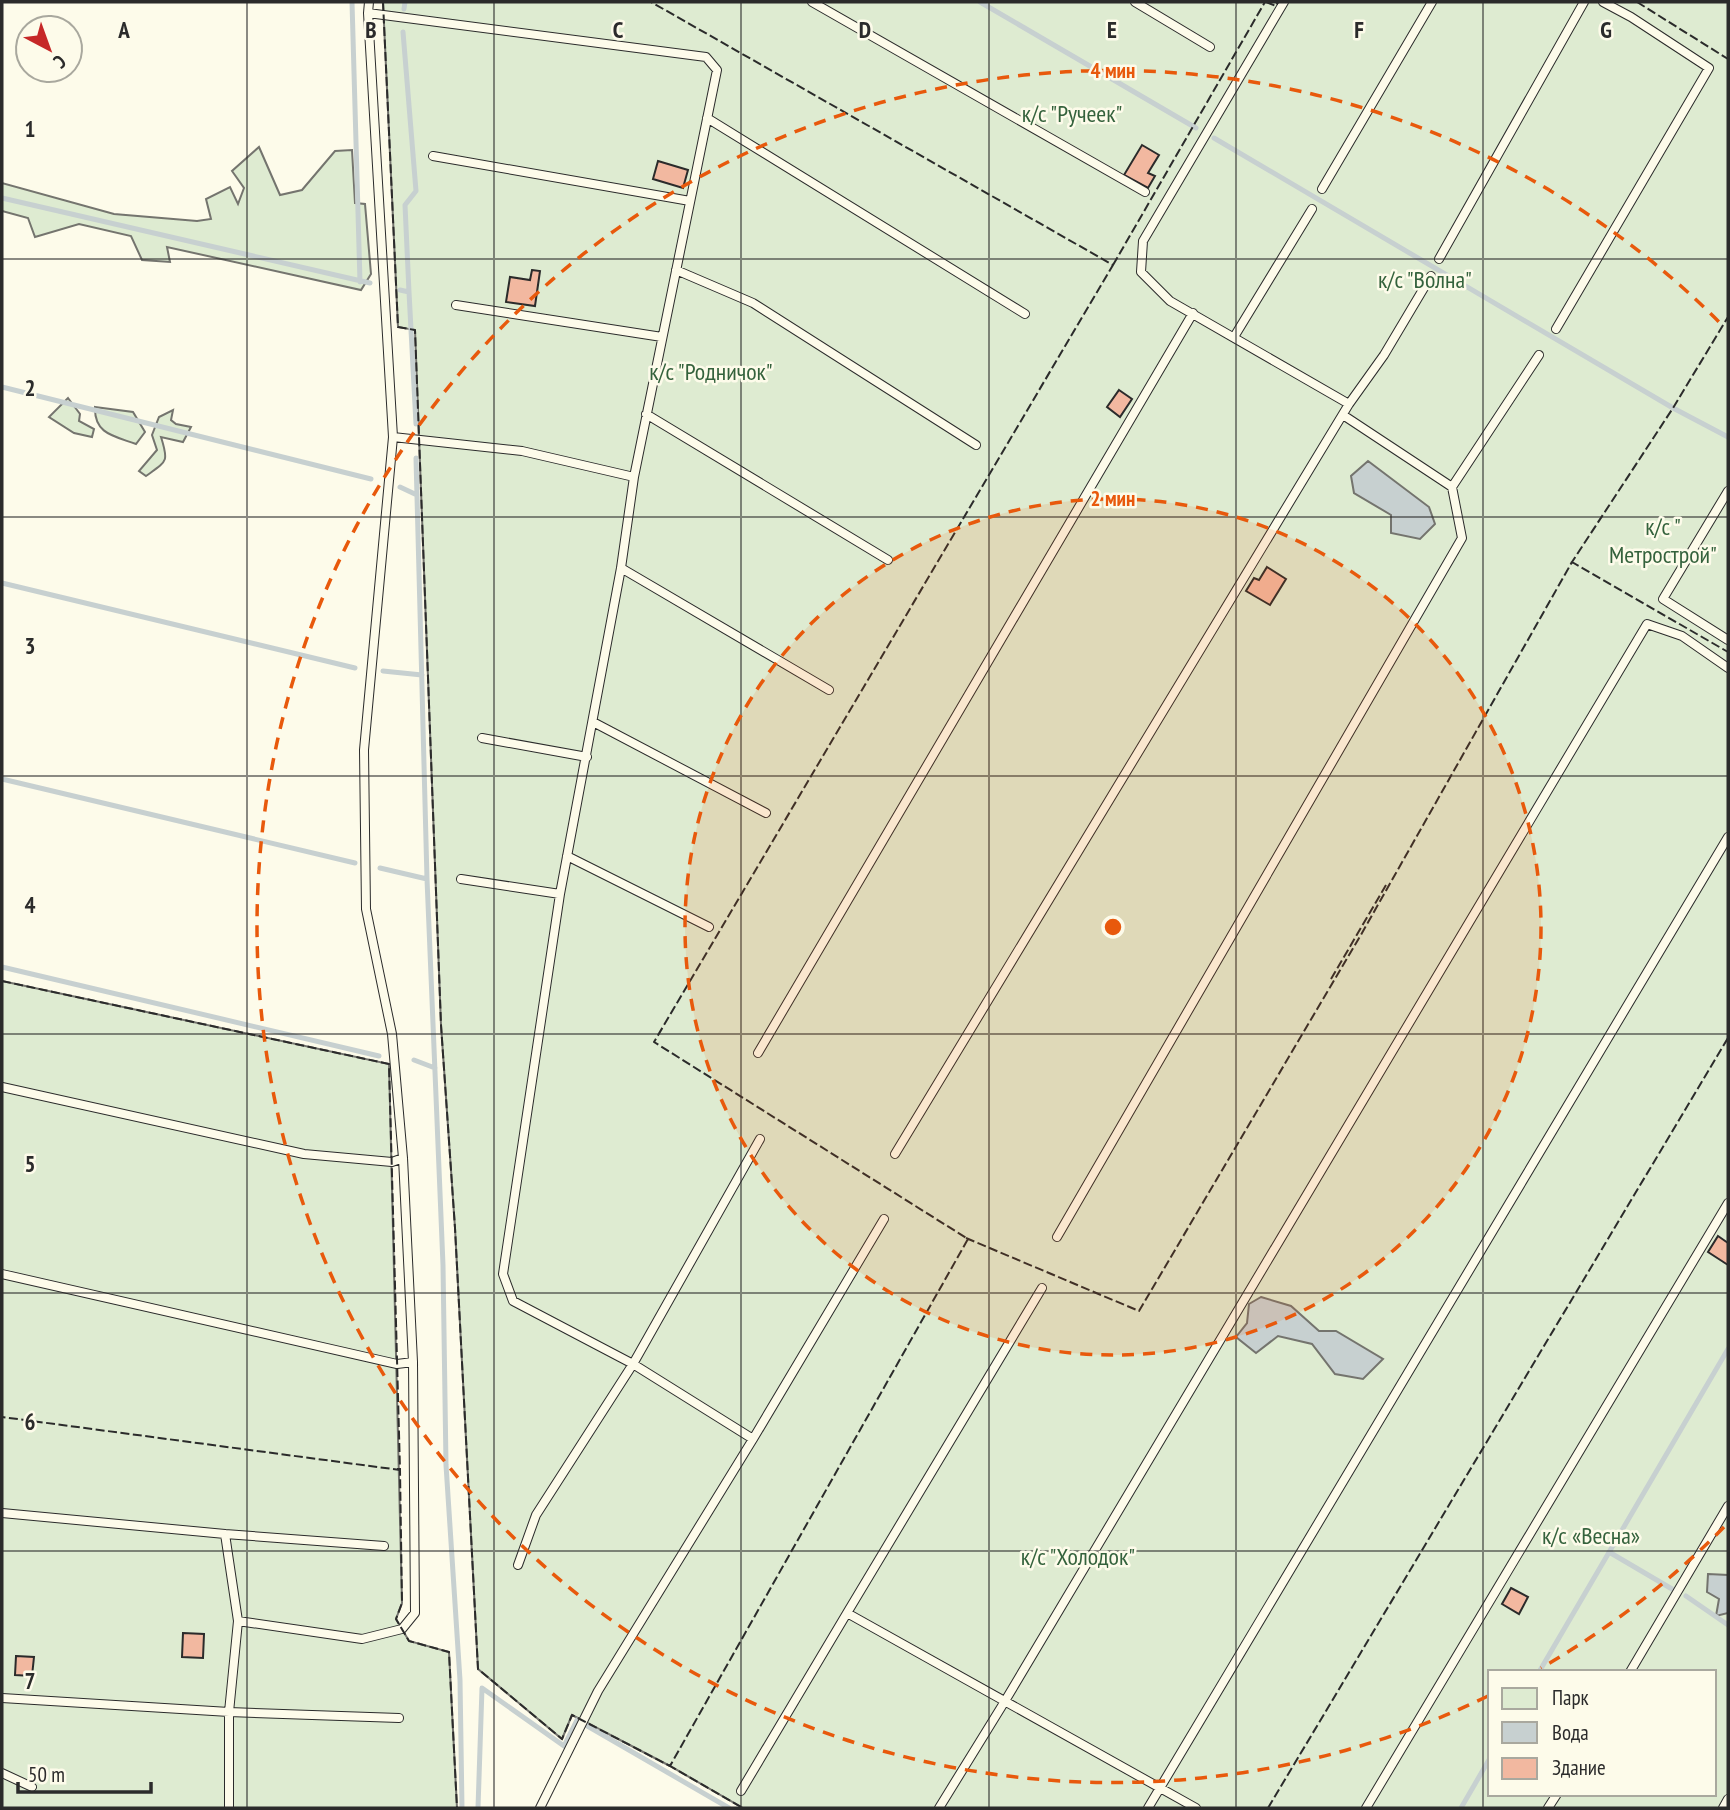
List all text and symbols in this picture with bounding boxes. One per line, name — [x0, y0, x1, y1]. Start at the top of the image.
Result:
north arrow — [14, 14, 84, 84]
text: A — [117, 15, 130, 44]
text: B — [365, 15, 377, 44]
text: C — [613, 15, 624, 44]
text: D — [859, 15, 871, 44]
text: E — [1107, 15, 1117, 44]
text: F — [1354, 15, 1364, 44]
text: G — [1600, 15, 1612, 44]
text: С — [49, 50, 71, 74]
text: 4 мин — [1091, 57, 1135, 84]
park label: к/с "Ручеек" — [1022, 98, 1122, 129]
text: 1 — [25, 114, 36, 143]
park label: к/с "Волна" — [1378, 264, 1472, 295]
park label: к/с "Родничок" — [649, 356, 773, 387]
text: 2 — [25, 373, 36, 402]
text: 2 мин — [1091, 485, 1135, 512]
park label: к/с " Метрострой" — [1609, 511, 1717, 570]
text: 3 — [25, 631, 36, 660]
text: 4 — [25, 890, 36, 919]
centre of rings — [1101, 915, 1125, 939]
text: 5 — [25, 1149, 36, 1178]
text: 6 — [25, 1407, 36, 1436]
park label: к/с «Весна» — [1542, 1520, 1640, 1551]
park label: к/с "Холодок" — [1021, 1541, 1135, 1572]
text: 7 — [25, 1666, 36, 1695]
legend — [1488, 1670, 1716, 1796]
text: Парк — [1552, 1684, 1589, 1711]
text: Вода — [1552, 1719, 1589, 1746]
scale bar — [18, 1750, 150, 1794]
text: Здание — [1552, 1754, 1606, 1781]
text: 50 m — [28, 1761, 65, 1788]

